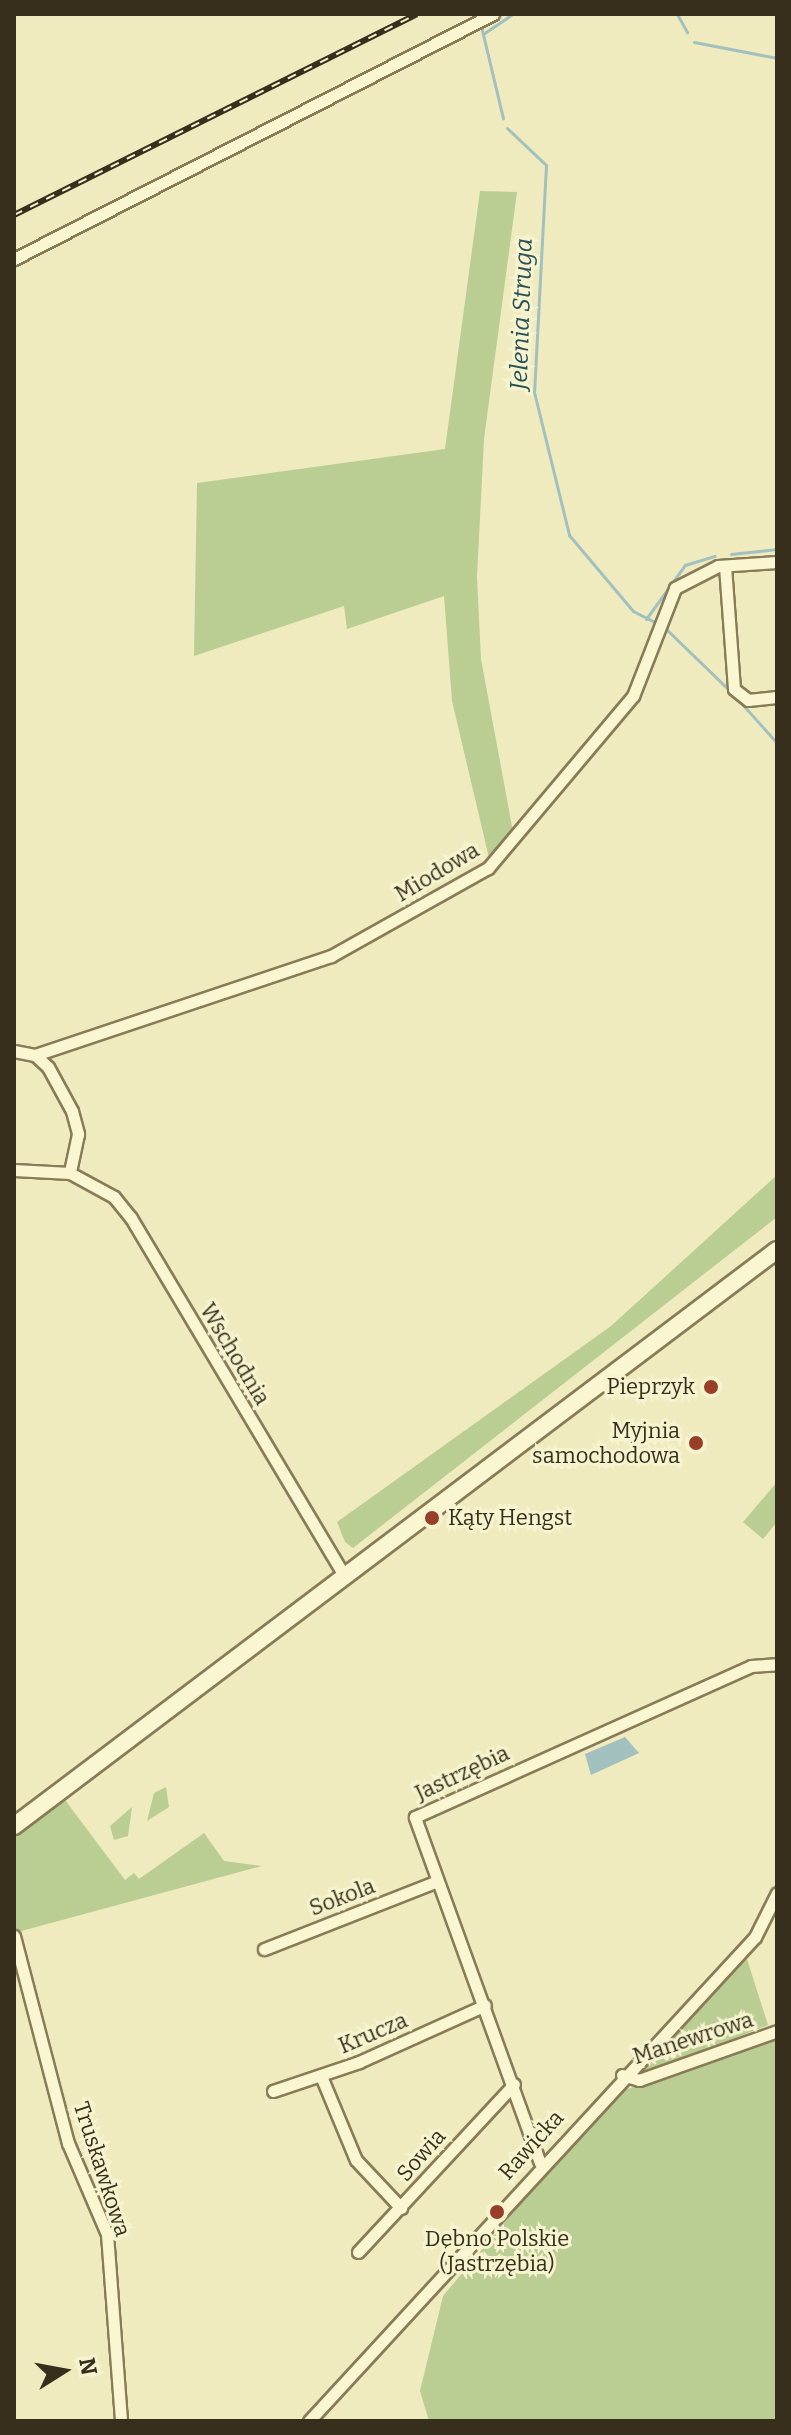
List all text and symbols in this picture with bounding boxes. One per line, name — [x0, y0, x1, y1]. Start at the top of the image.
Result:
water label: Jelenia Struga — [505, 237, 539, 391]
street label: Miodowa — [390, 837, 484, 907]
street label: Wschodnia — [194, 1298, 276, 1410]
place label: Pieprzyk — [607, 1374, 695, 1400]
marker: Pieprzyk — [702, 1378, 720, 1396]
place label: Myjnia samochodowa — [532, 1417, 680, 1468]
marker: Myjnia samochodowa — [687, 1434, 705, 1452]
place label: Kąty Hengst — [448, 1505, 572, 1531]
marker: Kąty Hengst — [423, 1509, 441, 1527]
street label: Jastrzębia — [411, 1740, 513, 1806]
street label: Sokola — [306, 1872, 378, 1922]
street label: Manewrowa — [630, 2006, 756, 2070]
street label: Krucza — [335, 2007, 411, 2059]
street label: Truskawkowa — [68, 2098, 136, 2240]
street label: Rawicka — [493, 2105, 569, 2185]
street label: Sowia — [391, 2123, 451, 2187]
marker: Dębno Polskie (Jastrzębia) — [488, 2203, 506, 2221]
place label: Dębno Polskie (Jastrzębia) — [425, 2225, 569, 2276]
north arrow — [24, 2331, 104, 2411]
text: N — [73, 2355, 103, 2377]

